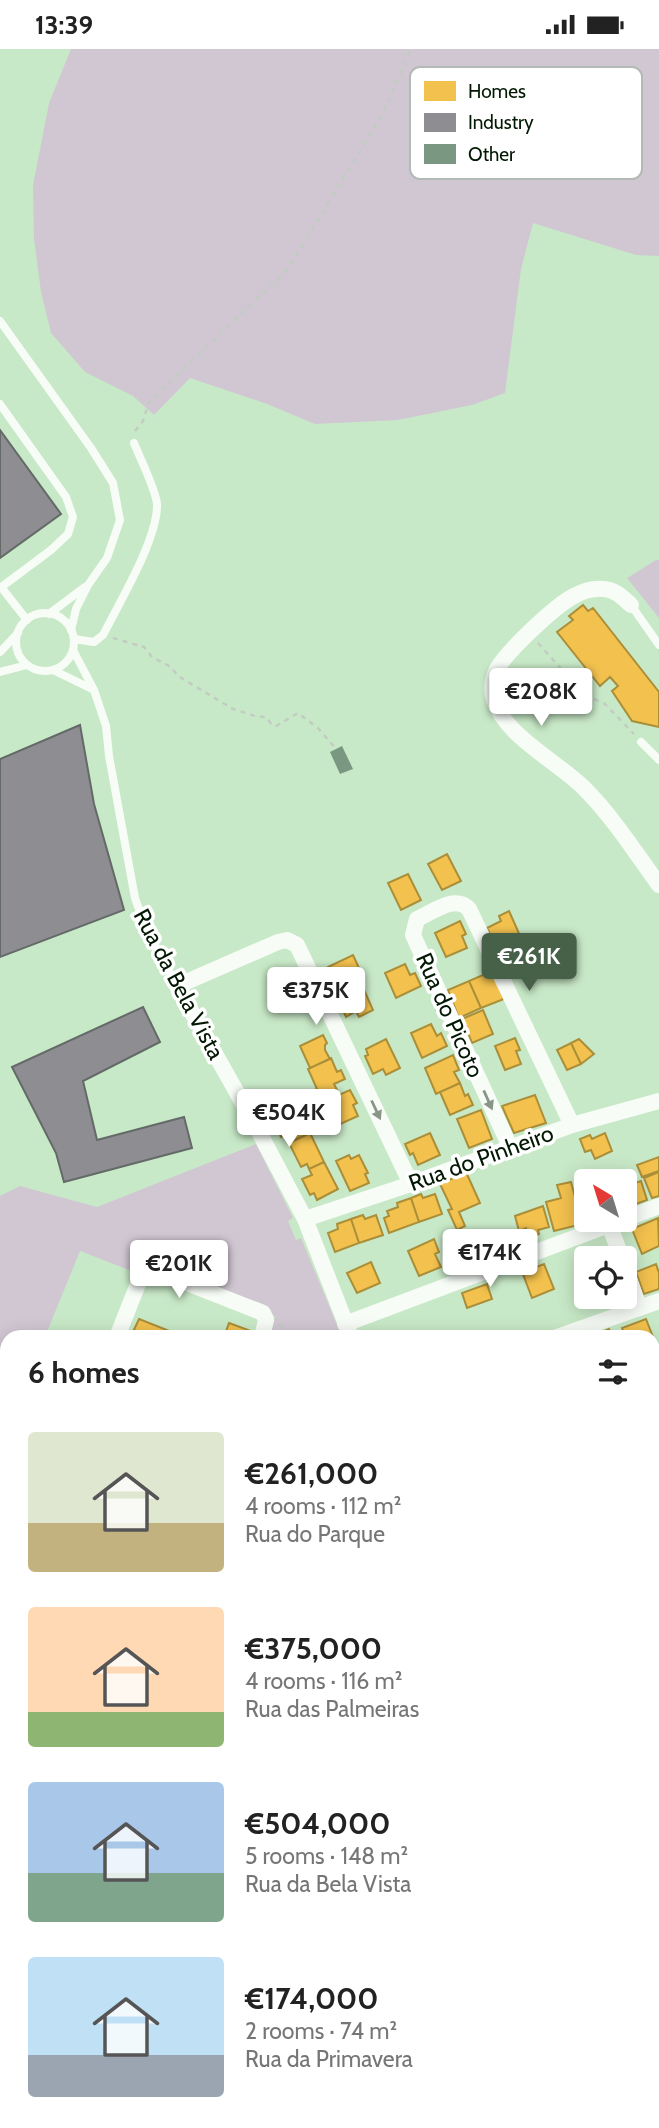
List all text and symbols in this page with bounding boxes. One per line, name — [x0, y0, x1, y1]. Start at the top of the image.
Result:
text: 13:39 — [35, 9, 93, 41]
legend — [410, 67, 642, 179]
text: Homes — [468, 80, 526, 103]
text: Industry — [468, 111, 534, 134]
text: Other — [468, 143, 515, 166]
pin: €208K — [492, 669, 590, 728]
text: €208K — [505, 677, 577, 705]
street label: Rua da Bela Vista — [128, 904, 230, 1064]
pin: €261K — [480, 933, 578, 993]
text: €261K — [498, 942, 560, 970]
street label: Rua do Picoto — [410, 948, 490, 1082]
pin: €375K — [267, 967, 365, 1027]
text: €375K — [283, 976, 349, 1004]
pin: €504K — [240, 1089, 338, 1149]
one-way arrow — [483, 1090, 494, 1110]
text: €504K — [253, 1098, 325, 1126]
one-way arrow — [370, 1100, 381, 1120]
street label: Rua do Pinheiro — [405, 1119, 557, 1197]
north arrow — [574, 1169, 637, 1232]
map controls — [574, 1169, 637, 1309]
pin: €174K — [441, 1229, 539, 1289]
text: €174K — [459, 1238, 521, 1266]
pin: €201K — [130, 1241, 228, 1300]
button: locate — [574, 1246, 637, 1309]
text: €201K — [146, 1249, 212, 1277]
icon: filters — [594, 1353, 632, 1391]
text: 6 homes — [28, 1354, 139, 1391]
text: €261,000 — [245, 1455, 378, 1492]
icon: home — [84, 1460, 168, 1544]
text: 4 rooms · 112 m² — [245, 1492, 401, 1520]
text: Rua do Parque — [245, 1520, 385, 1548]
text: €375,000 — [245, 1630, 382, 1667]
icon: home — [84, 1635, 168, 1719]
text: 4 rooms · 116 m² — [245, 1667, 402, 1695]
text: Rua das Palmeiras — [245, 1695, 419, 1723]
text: €504,000 — [245, 1805, 390, 1842]
icon: home — [84, 1810, 168, 1894]
text: 5 rooms · 148 m² — [245, 1842, 408, 1870]
text: Rua da Bela Vista — [245, 1870, 411, 1898]
text: €174,000 — [245, 1980, 378, 2017]
icon: home — [84, 1985, 168, 2069]
text: 2 rooms · 74 m² — [245, 2017, 397, 2045]
text: Rua da Primavera — [245, 2045, 413, 2073]

